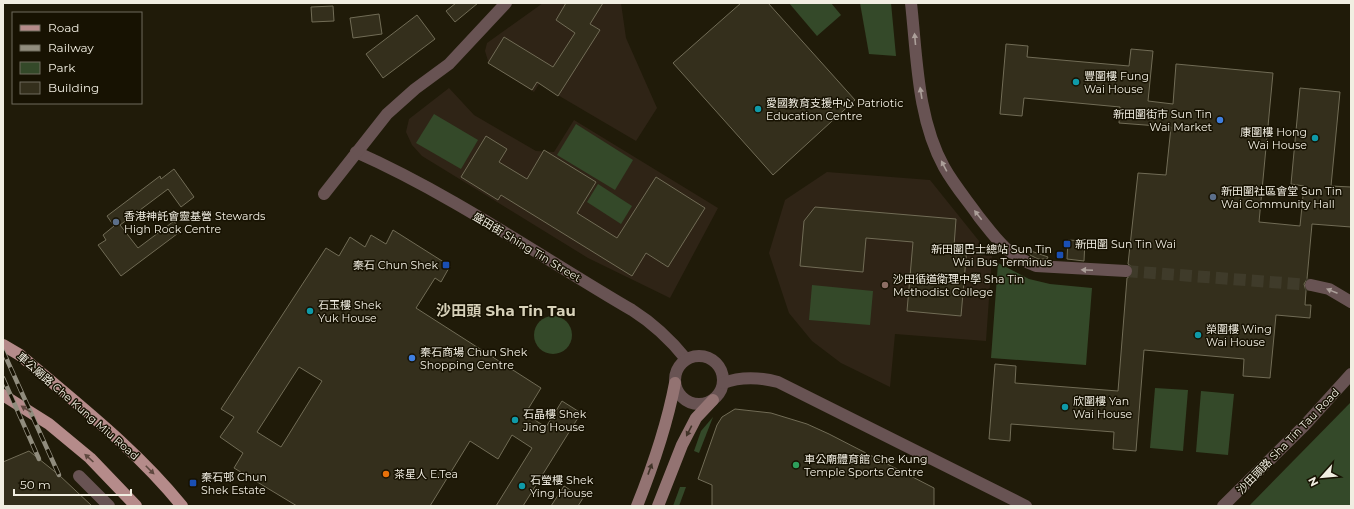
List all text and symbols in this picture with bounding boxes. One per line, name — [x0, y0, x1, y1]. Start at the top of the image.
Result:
legend — [12, 12, 142, 104]
text: Road — [48, 20, 79, 35]
one-way arrow — [912, 33, 918, 45]
text: Railway — [48, 40, 94, 55]
text: Park — [48, 60, 76, 75]
place label: 豐圍樓 Fung Wai House — [1084, 69, 1149, 96]
marker: 豐圍樓 Fung Wai House — [1071, 77, 1081, 87]
text: Building — [48, 80, 99, 95]
one-way arrow — [918, 87, 924, 99]
place label: 愛國教育支援中心 Patriotic Education Centre — [766, 96, 903, 123]
marker: 愛國教育支援中心 Patriotic Education Centre — [753, 104, 763, 114]
place label: 新田圍街市 Sun Tin Wai Market — [1113, 107, 1213, 134]
marker: 新田圍街市 Sun Tin Wai Market — [1215, 115, 1225, 125]
place label: 康圍樓 Hong Wai House — [1240, 125, 1307, 152]
marker: 康圍樓 Hong Wai House — [1310, 133, 1320, 143]
one-way arrow — [941, 160, 947, 172]
place label: 新田圍社區會堂 Sun Tin Wai Community Hall — [1221, 184, 1342, 211]
marker: 新田圍社區會堂 Sun Tin Wai Community Hall — [1208, 192, 1218, 202]
place label: 香港神託會靈基營 Stewards High Rock Centre — [124, 209, 266, 236]
street label: 盛田街 Shing Tin Street — [470, 209, 584, 285]
one-way arrow — [974, 209, 982, 220]
marker: 香港神託會靈基營 Stewards High Rock Centre — [111, 217, 121, 227]
place label: 新田圍 Sun Tin Wai — [1075, 237, 1176, 251]
marker: 新田圍 Sun Tin Wai — [1062, 239, 1072, 249]
place label: 新田圍巴士總站 Sun Tin Wai Bus Terminus — [931, 242, 1053, 269]
marker: 新田圍巴士總站 Sun Tin Wai Bus Terminus — [1055, 250, 1065, 260]
place label: 秦石 Chun Shek — [353, 258, 438, 272]
marker: 秦石 Chun Shek — [441, 260, 451, 270]
one-way arrow — [1081, 266, 1093, 273]
place label: 沙田循道衛理中學 Sha Tin Methodist College — [893, 272, 1024, 299]
marker: 沙田循道衛理中學 Sha Tin Methodist College — [880, 280, 890, 290]
one-way arrow — [1327, 288, 1338, 294]
place label: 石玉樓 Shek Yuk House — [318, 298, 382, 325]
district label: 沙田頭 Sha Tin Tau — [436, 301, 576, 320]
marker: 石玉樓 Shek Yuk House — [305, 306, 315, 316]
place label: 榮圍樓 Wing Wai House — [1206, 322, 1272, 349]
marker: 榮圍樓 Wing Wai House — [1193, 330, 1203, 340]
place label: 秦石商場 Chun Shek Shopping Centre — [420, 345, 528, 372]
street label: 車公廟路 Che Kung Miu Road — [14, 349, 142, 463]
marker: 秦石商場 Chun Shek Shopping Centre — [407, 353, 417, 363]
street label: 沙田頭路 Sha Tin Tau Road — [1234, 385, 1342, 497]
place label: 欣圍樓 Yan Wai House — [1073, 394, 1133, 421]
marker: 欣圍樓 Yan Wai House — [1060, 402, 1070, 412]
one-way arrow — [21, 405, 31, 413]
place label: 石晶樓 Shek Jing House — [522, 407, 587, 434]
marker: 石晶樓 Shek Jing House — [510, 415, 520, 425]
one-way arrow — [686, 425, 693, 437]
place label: 車公廟體育館 Che Kung Temple Sports Centre — [804, 452, 928, 479]
one-way arrow — [84, 453, 94, 462]
north arrow — [1302, 457, 1342, 497]
marker: 車公廟體育館 Che Kung Temple Sports Centre — [791, 460, 801, 470]
one-way arrow — [648, 463, 654, 475]
one-way arrow — [145, 465, 155, 475]
place label: 茶星人 E.Tea — [394, 467, 458, 481]
marker: 茶星人 E.Tea — [381, 469, 391, 479]
place label: 秦石邨 Chun Shek Estate — [201, 470, 267, 497]
scale bar — [14, 471, 131, 497]
place label: 石瑩樓 Shek Ying House — [530, 473, 594, 500]
text: N — [1305, 474, 1321, 489]
text: 50 m — [20, 477, 51, 492]
marker: 秦石邨 Chun Shek Estate — [188, 478, 198, 488]
marker: 石瑩樓 Shek Ying House — [517, 481, 527, 491]

